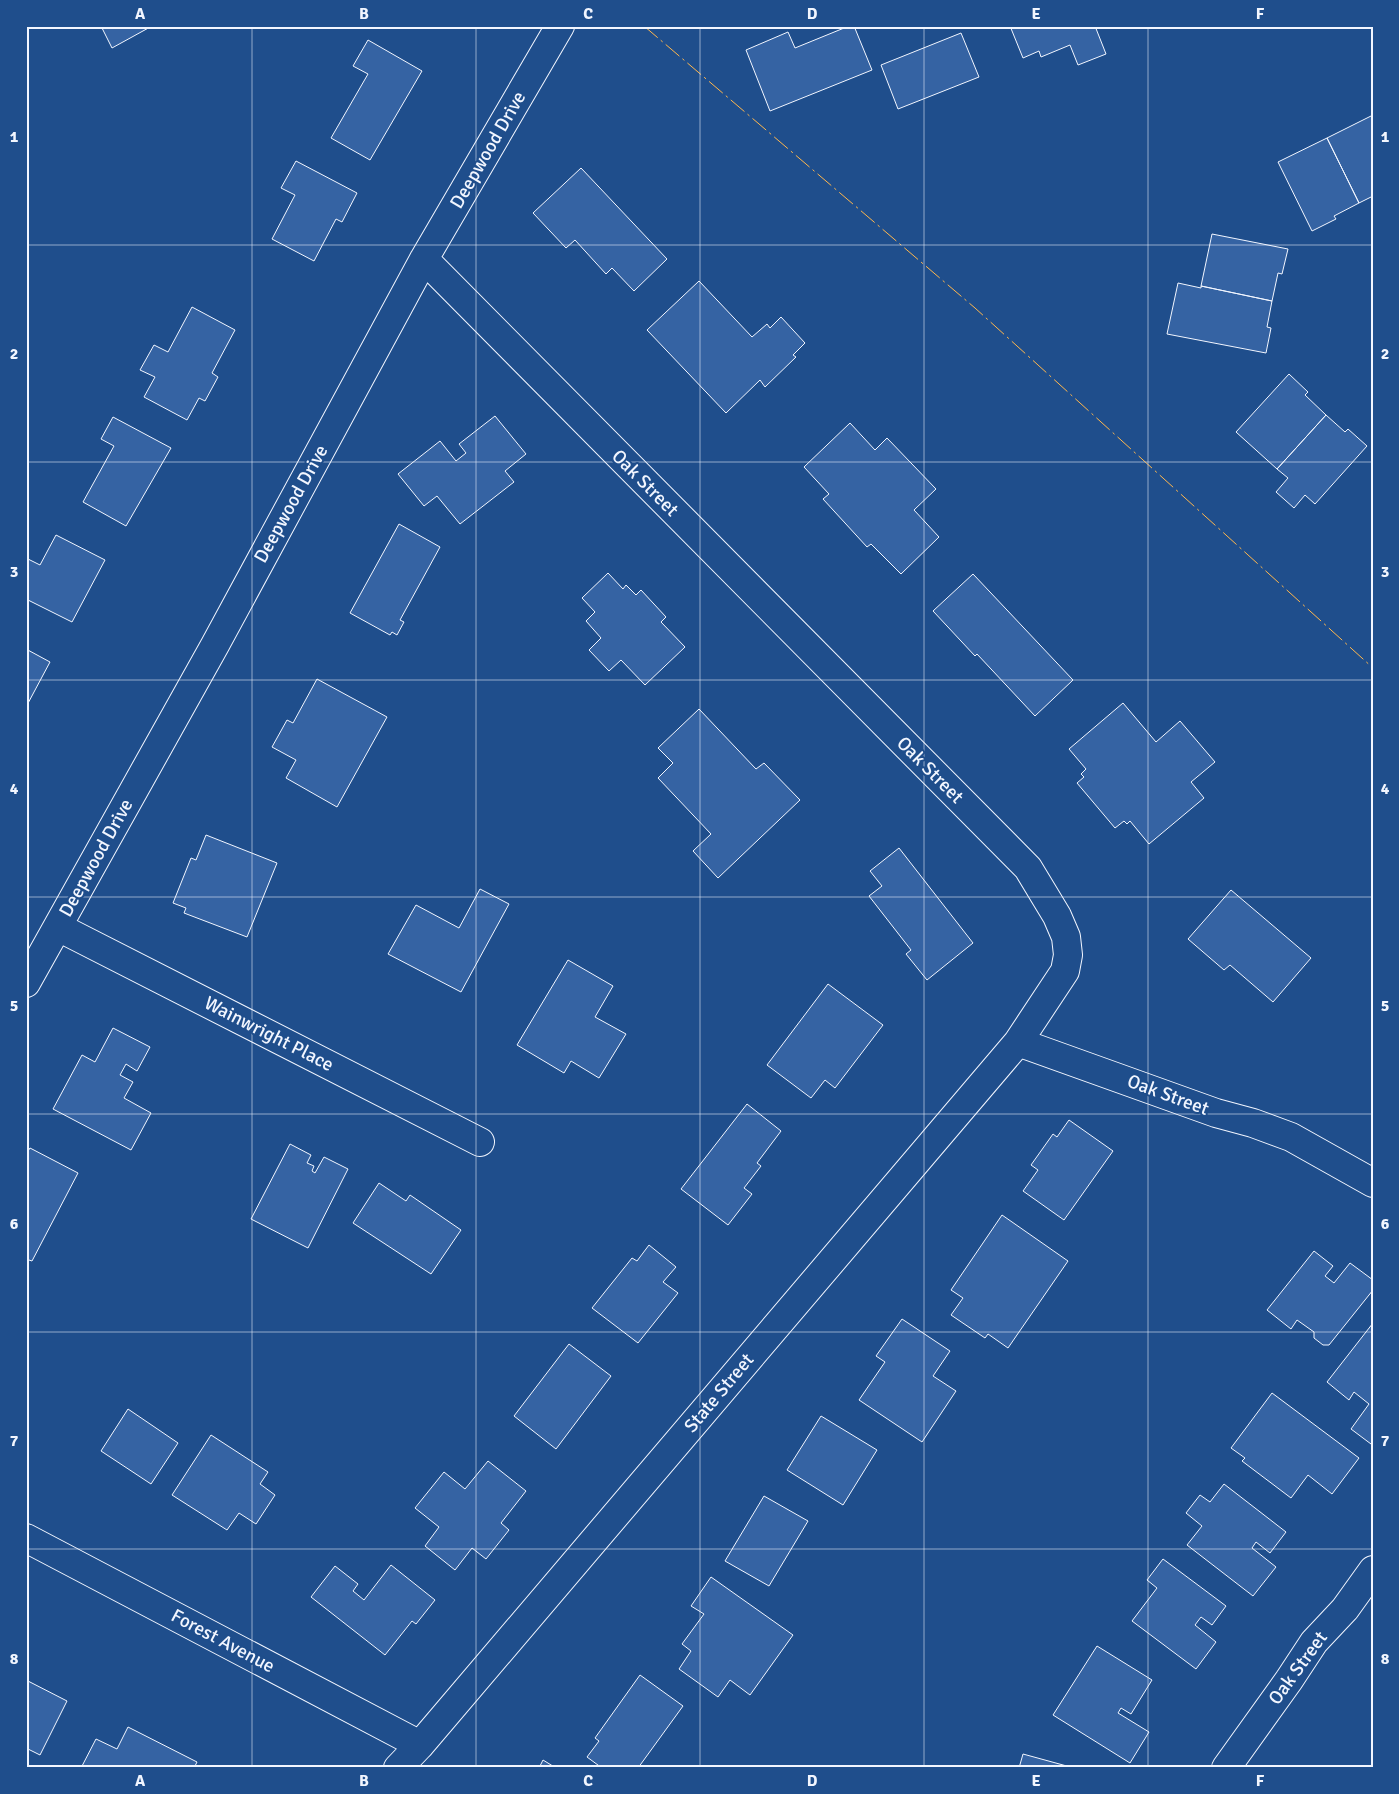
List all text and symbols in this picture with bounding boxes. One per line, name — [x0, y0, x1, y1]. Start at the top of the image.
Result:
text: A — [135, 4, 146, 24]
text: B — [359, 4, 369, 24]
text: C — [583, 4, 593, 24]
text: D — [807, 4, 818, 24]
text: E — [1031, 4, 1041, 24]
text: F — [1256, 4, 1265, 24]
street label: Deepwood Drive — [445, 87, 531, 213]
text: 1 — [10, 127, 19, 147]
text: 1 — [1381, 127, 1390, 147]
text: 2 — [10, 344, 18, 364]
text: 2 — [1381, 344, 1389, 364]
street label: Deepwood Drive — [249, 441, 333, 567]
street label: Oak Street — [606, 444, 684, 522]
text: 3 — [10, 562, 18, 582]
text: 3 — [1381, 562, 1389, 582]
street label: Oak Street — [891, 731, 969, 809]
text: 4 — [10, 779, 19, 799]
text: 4 — [1381, 779, 1390, 799]
street label: Deepwood Drive — [54, 795, 138, 921]
street label: Wainwright Place — [200, 991, 338, 1077]
text: 5 — [10, 996, 18, 1016]
text: 5 — [1381, 996, 1389, 1016]
street label: Oak Street — [1124, 1069, 1212, 1121]
text: 6 — [10, 1214, 19, 1234]
text: 6 — [1381, 1214, 1390, 1234]
street label: State Street — [679, 1348, 759, 1438]
text: 7 — [10, 1431, 19, 1451]
text: 7 — [1381, 1431, 1390, 1451]
street label: Forest Avenue — [167, 1604, 279, 1678]
street label: Oak Street — [1263, 1626, 1333, 1709]
text: 8 — [10, 1649, 19, 1669]
text: 8 — [1381, 1649, 1390, 1669]
text: A — [135, 1771, 146, 1791]
text: B — [359, 1771, 369, 1791]
text: C — [583, 1771, 593, 1791]
text: D — [807, 1771, 818, 1791]
text: E — [1031, 1771, 1041, 1791]
text: F — [1256, 1771, 1265, 1791]

